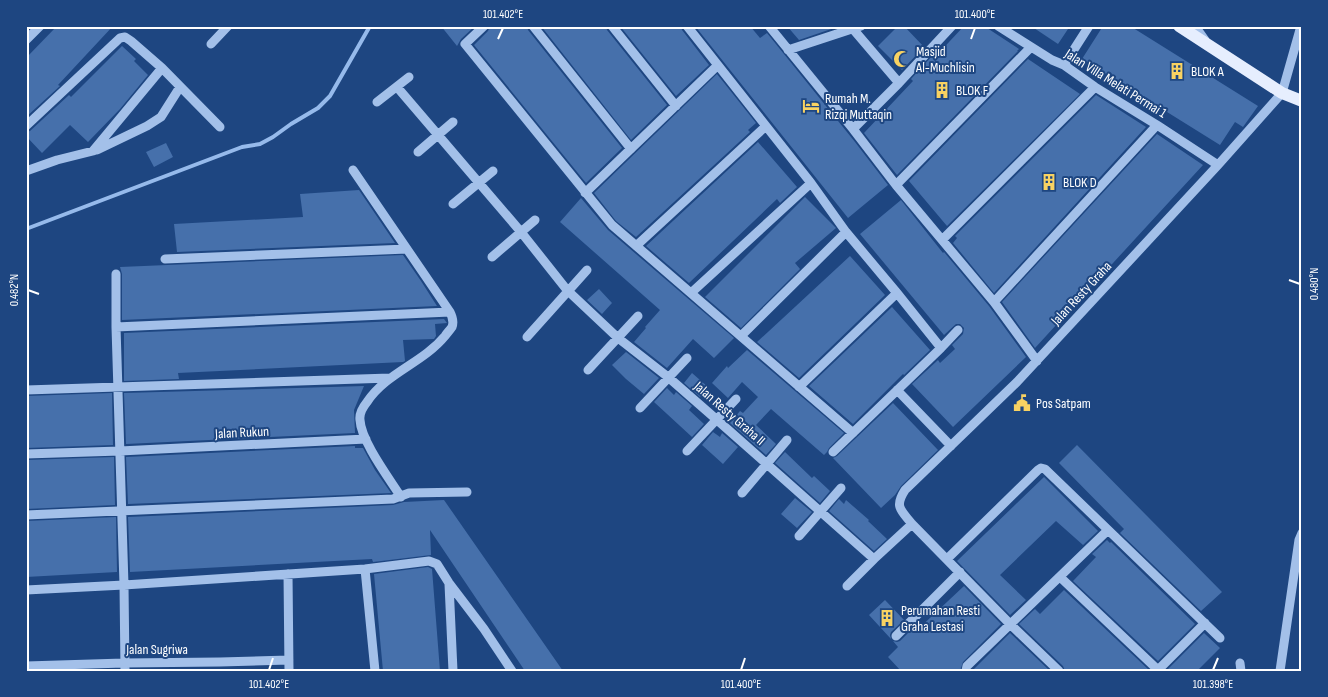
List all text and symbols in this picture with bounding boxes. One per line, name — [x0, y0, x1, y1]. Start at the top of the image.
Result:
text: 101.402°E — [483, 7, 523, 22]
text: 101.400°E — [955, 7, 995, 22]
place label: Masjid Al-Muchlisin — [915, 43, 975, 76]
street label: Jalan Villa Melati Permai 1 — [1061, 45, 1170, 122]
mosque icon: Masjid Al-Muchlisin — [892, 49, 912, 69]
building icon: BLOK A — [1167, 61, 1187, 81]
place label: BLOK A — [1191, 63, 1225, 80]
building icon: BLOK F — [932, 80, 952, 100]
place label: BLOK F — [956, 82, 989, 99]
place label: Rumah M. Rizqi Muttaqin — [825, 90, 892, 123]
hotel icon: Rumah M. Rizqi Muttaqin — [801, 96, 821, 116]
building icon: BLOK D — [1039, 172, 1059, 192]
place label: BLOK D — [1063, 174, 1097, 191]
street label: Jalan Resty Graha — [1047, 258, 1115, 329]
text: 0.480°N — [1307, 268, 1322, 300]
text: 0.482°N — [7, 274, 22, 306]
street label: Jalan Resty Graha II — [690, 377, 769, 449]
public building icon: Pos Satpam — [1012, 393, 1032, 413]
place label: Pos Satpam — [1036, 395, 1091, 412]
street label: Jalan Rukun — [214, 423, 269, 442]
place label: Perumahan Resti Graha Lestasi — [901, 602, 980, 635]
building icon: Perumahan Resti Graha Lestasi — [877, 608, 897, 628]
street label: Jalan Sugriwa — [125, 641, 188, 658]
text: 101.402°E — [249, 677, 289, 692]
text: 101.400°E — [721, 677, 761, 692]
text: 101.398°E — [1193, 677, 1233, 692]

